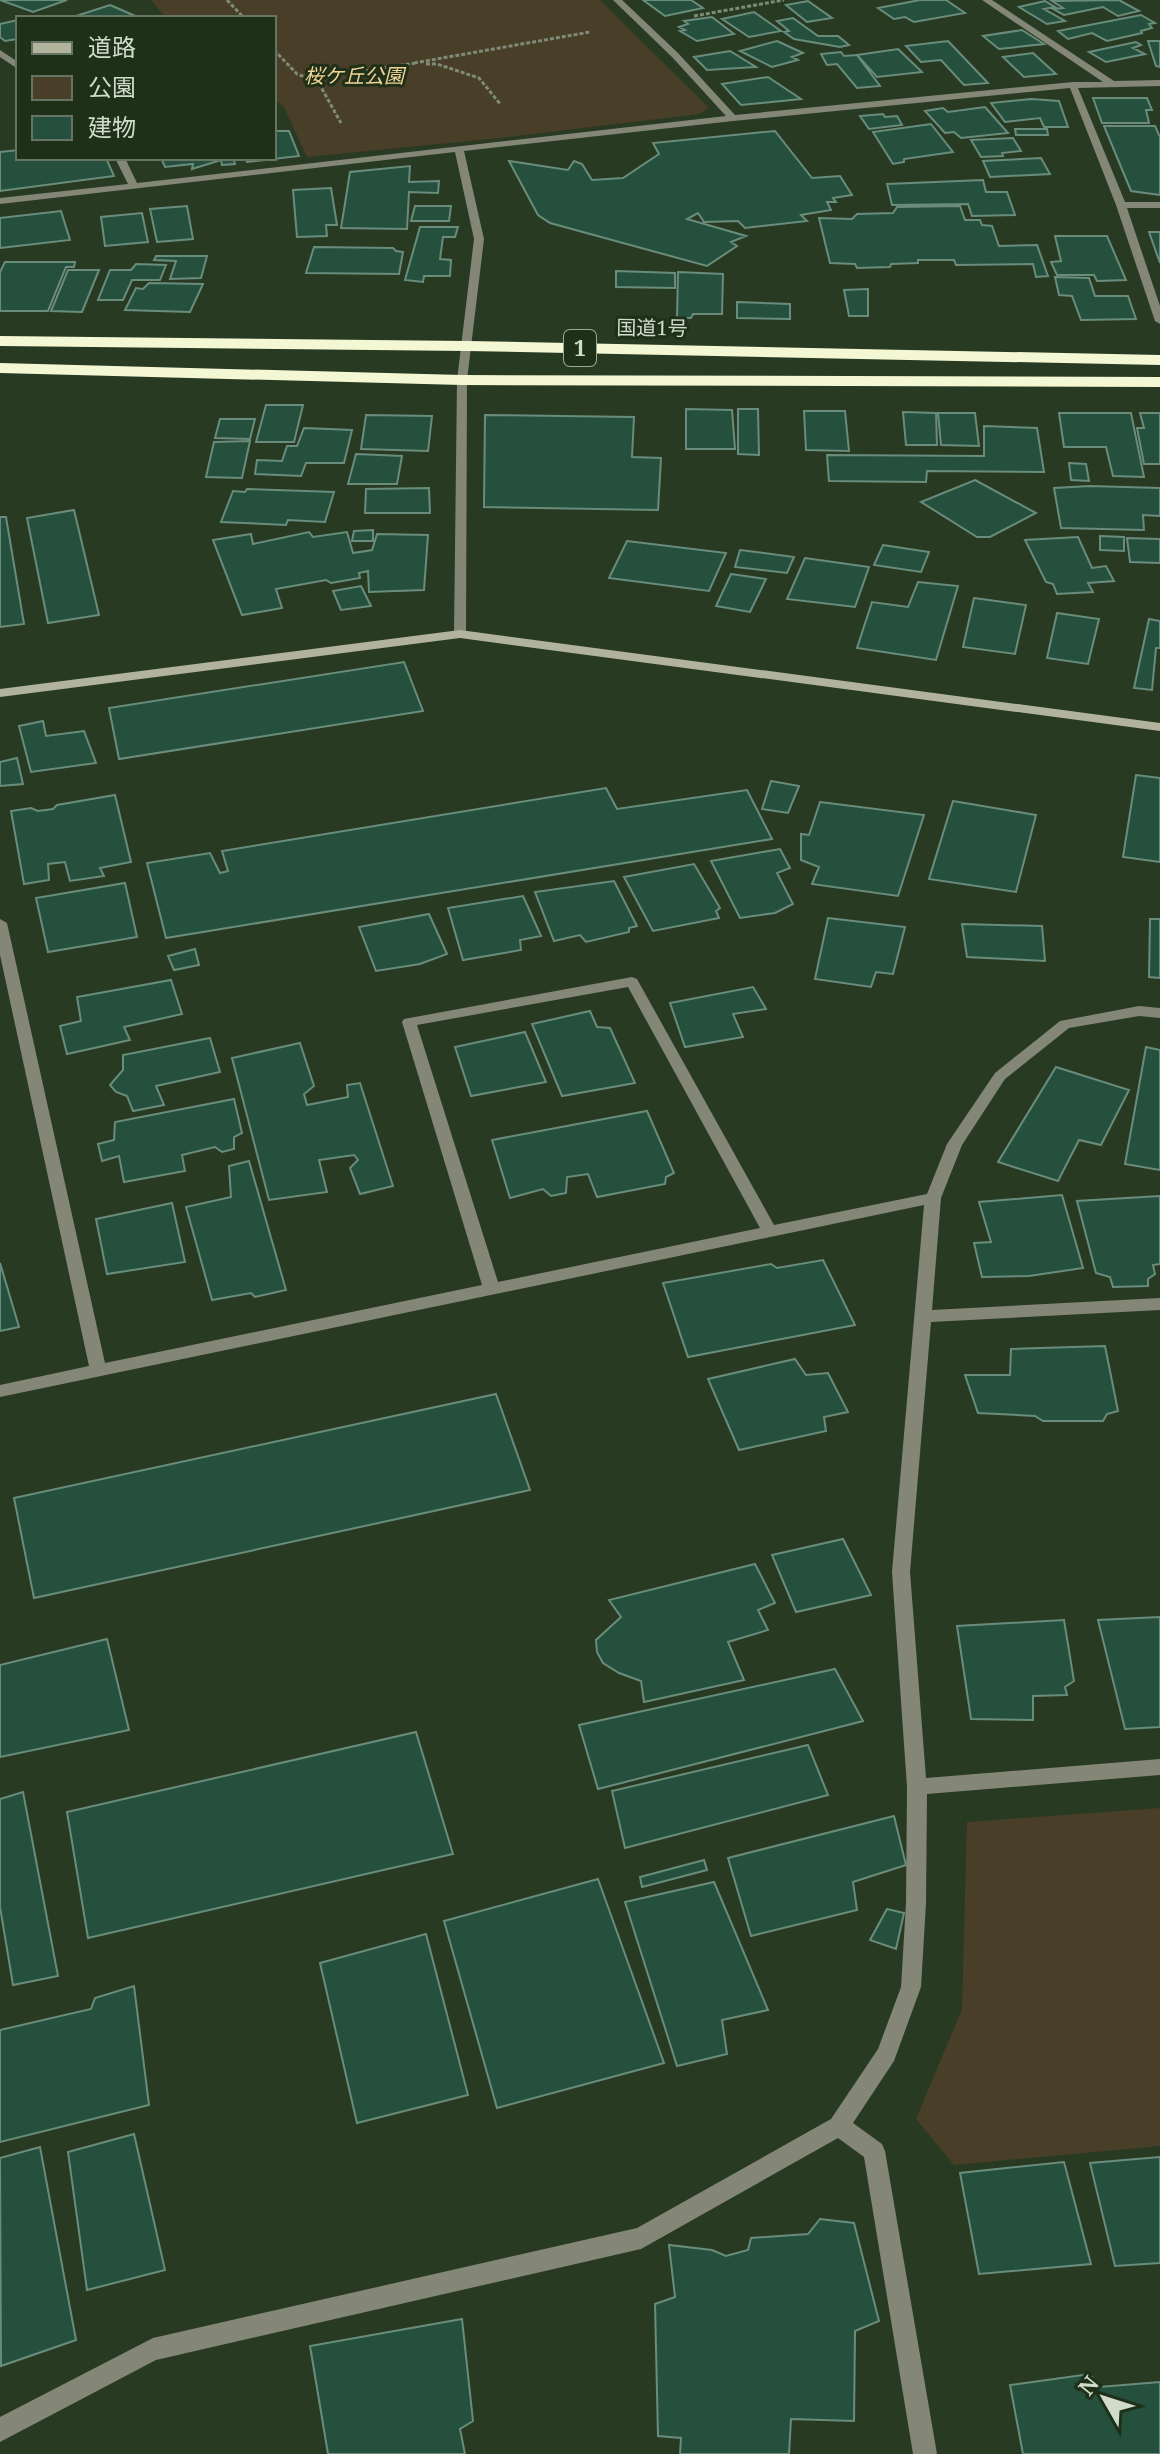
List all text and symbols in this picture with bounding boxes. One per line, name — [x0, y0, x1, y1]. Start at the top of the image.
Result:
legend — [16, 16, 276, 160]
text: 道路 — [88, 30, 136, 63]
park label: 桜ケ丘公園 — [304, 62, 407, 89]
text: 公園 — [88, 70, 136, 103]
text: 建物 — [88, 110, 136, 143]
street label: 国道1号 — [616, 313, 688, 342]
road number: 1 — [564, 330, 596, 366]
north arrow — [1064, 2358, 1144, 2438]
text: N — [1071, 2369, 1105, 2401]

